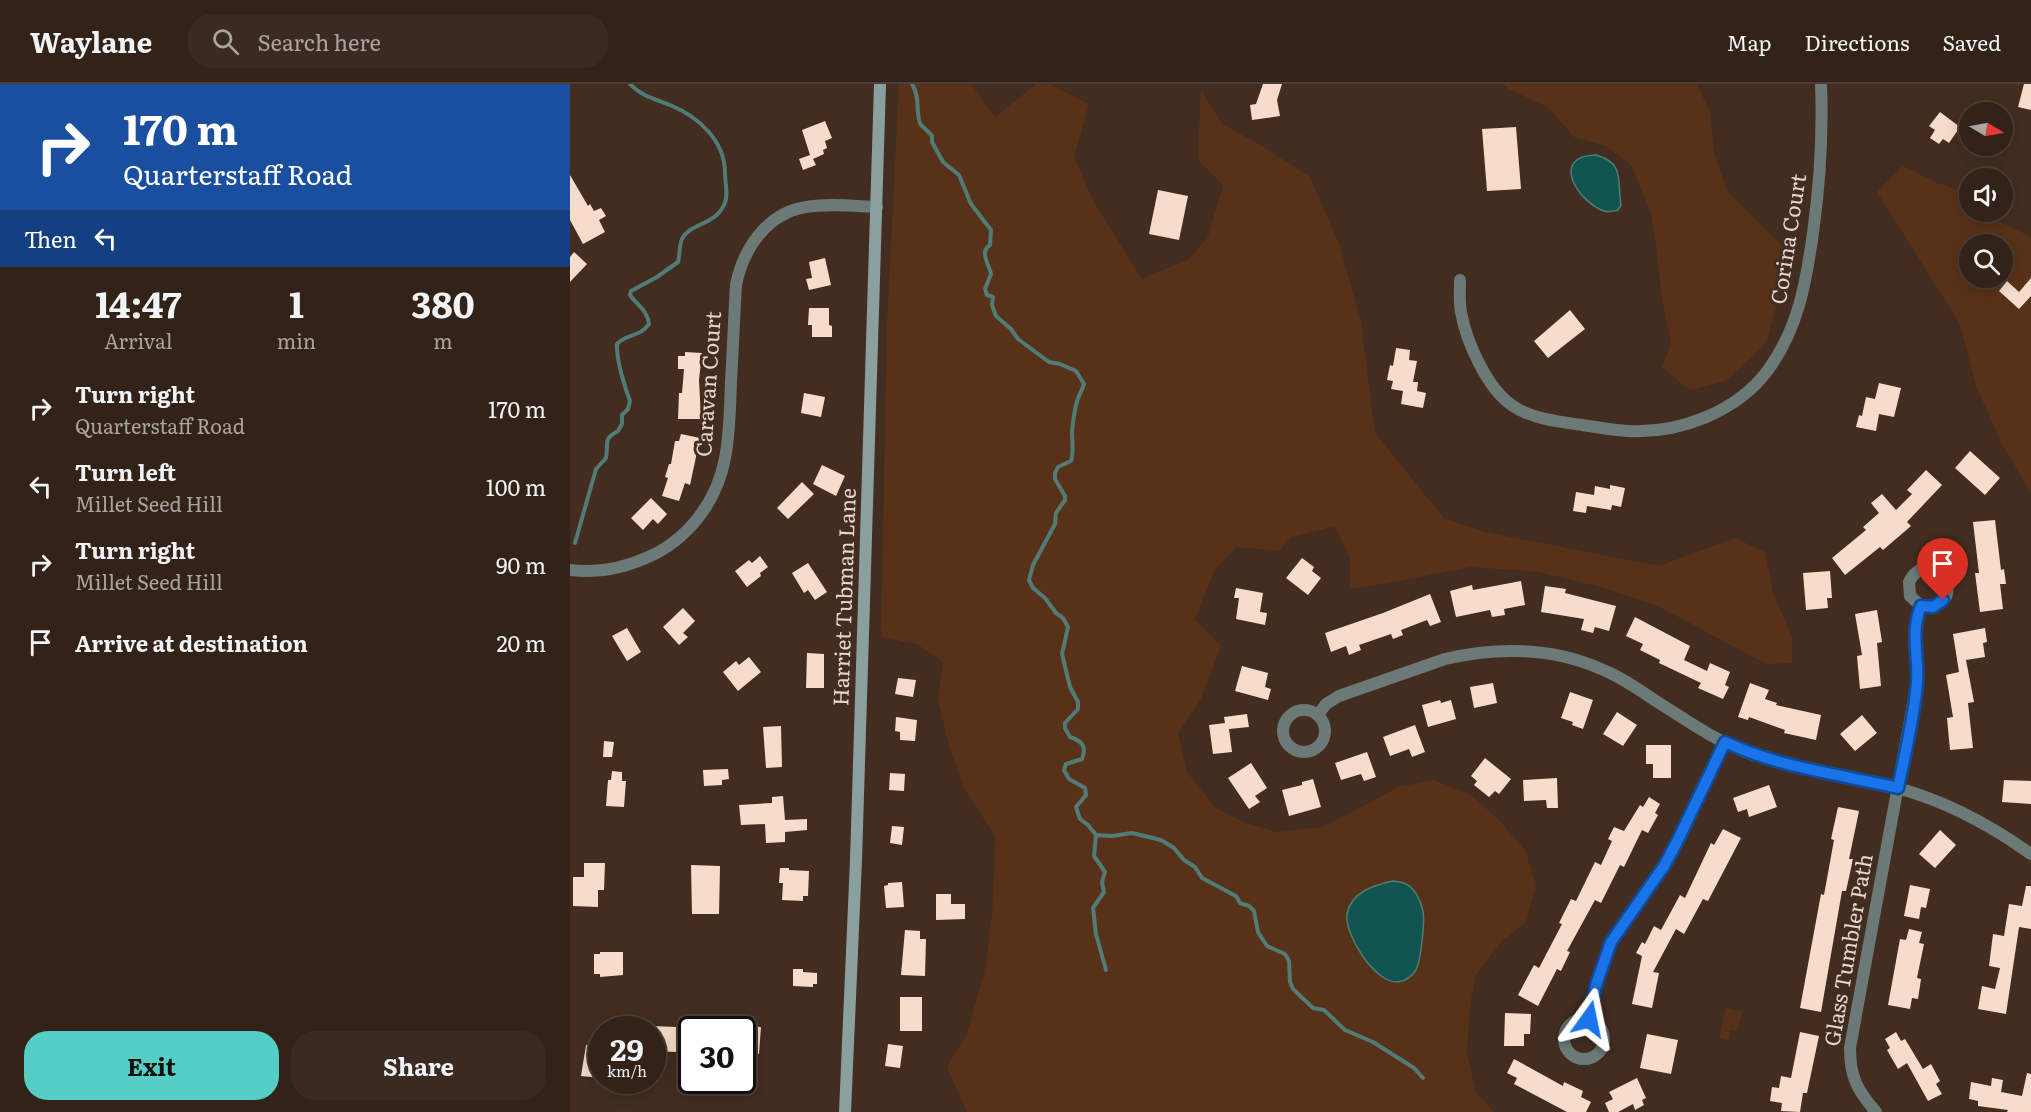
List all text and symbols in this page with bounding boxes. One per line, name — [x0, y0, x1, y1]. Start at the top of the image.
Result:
search box — [188, 14, 608, 68]
text: Waylane — [30, 20, 152, 62]
icon: search — [209, 25, 242, 58]
text: Search here — [257, 25, 381, 58]
text: Map — [1727, 26, 1772, 57]
text: Directions — [1805, 26, 1910, 57]
text: Saved — [1943, 26, 2001, 57]
text: 170 m — [123, 96, 238, 158]
north arrow — [1959, 102, 2013, 156]
map controls — [1959, 102, 2013, 288]
icon: right — [24, 108, 102, 186]
text: Quarterstaff Road — [123, 153, 352, 193]
button: sound — [1959, 168, 2013, 222]
street label: Corina Court — [1761, 171, 1812, 306]
text: Then — [24, 222, 77, 255]
icon: left — [89, 222, 122, 255]
button: search — [1959, 234, 2013, 288]
text: 14:47 — [95, 276, 182, 329]
text: 1 — [289, 276, 304, 329]
text: 380 — [411, 276, 475, 329]
street label: Caravan Court — [686, 309, 727, 458]
text: Arrival — [104, 325, 173, 355]
text: min — [277, 325, 316, 355]
text: m — [433, 325, 453, 355]
text: Turn right — [75, 377, 195, 410]
icon: right — [24, 392, 57, 425]
text: 170 m — [488, 392, 546, 425]
text: Quarterstaff Road — [75, 410, 245, 440]
text: Turn left — [75, 455, 176, 488]
icon: left — [24, 470, 57, 503]
text: 100 m — [486, 470, 546, 503]
street label: Harriet Tubman Lane — [823, 487, 862, 706]
text: Millet Seed Hill — [75, 488, 223, 518]
text: Turn right — [75, 533, 195, 566]
pin — [1917, 538, 1968, 600]
icon: arrive — [1926, 547, 1959, 580]
icon: right — [24, 548, 57, 581]
text: 90 m — [496, 548, 546, 581]
text: Millet Seed Hill — [75, 566, 223, 596]
icon: arrive — [24, 626, 57, 659]
text: Arrive at destination — [75, 626, 308, 659]
text: 20 m — [496, 626, 546, 659]
street label: Glass Tumbler Path — [1814, 851, 1879, 1048]
position arrow — [1557, 987, 1621, 1051]
speed limit sign: 30 — [678, 1016, 756, 1094]
text: 29 — [610, 1026, 644, 1070]
button: Exit — [24, 1031, 279, 1100]
button: Share — [291, 1031, 546, 1100]
text: km/h — [607, 1059, 647, 1082]

